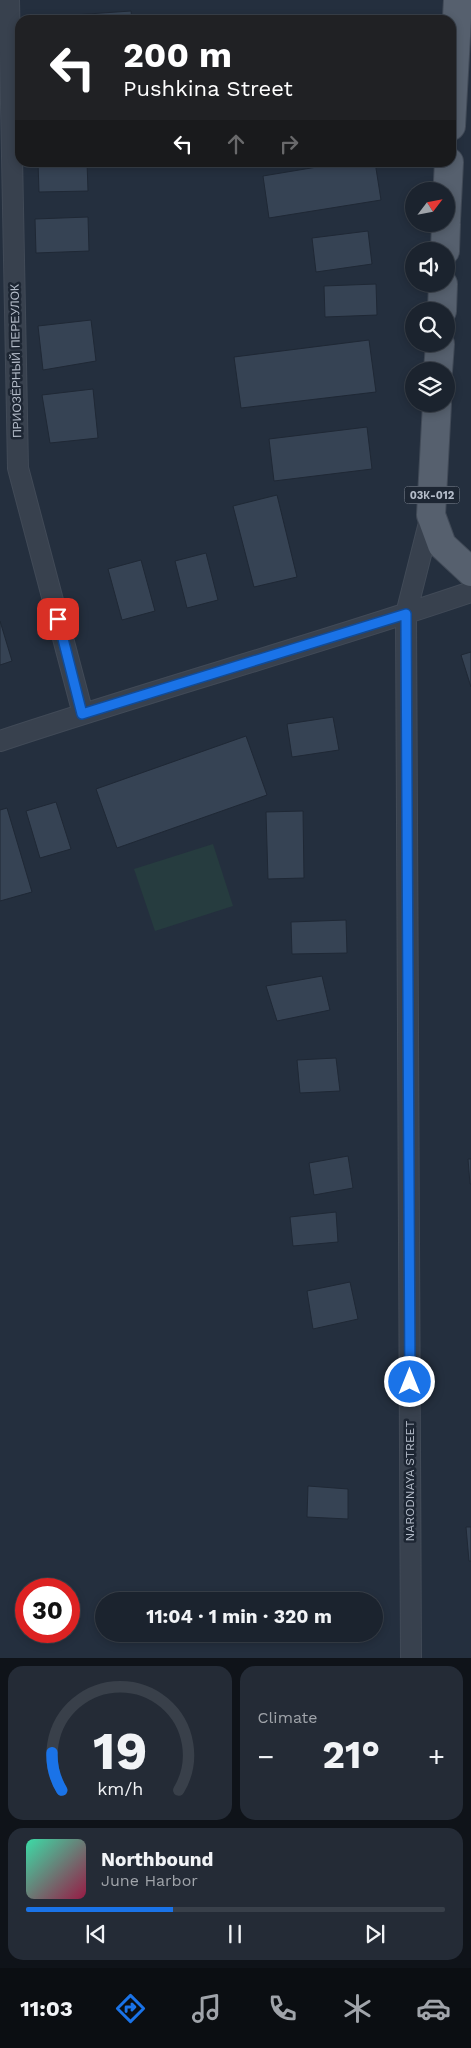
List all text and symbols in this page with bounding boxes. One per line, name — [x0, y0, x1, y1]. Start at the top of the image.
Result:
text: 200 m — [123, 34, 232, 76]
icon: left — [40, 35, 105, 100]
text: Pushkina Street — [123, 76, 293, 101]
icon: left — [169, 130, 197, 158]
icon: ahead — [222, 130, 250, 158]
icon: right — [275, 130, 303, 158]
north arrow — [405, 182, 455, 232]
map controls — [405, 182, 455, 412]
button: sound — [405, 242, 455, 292]
street label: ПРИОЗЁРНЫЙ ПЕРЕУЛОК — [7, 284, 24, 438]
button: search — [405, 302, 455, 352]
button: layers — [405, 362, 455, 412]
road number: 03К-012 — [404, 486, 460, 504]
pin — [37, 598, 79, 640]
icon: arrive — [44, 605, 72, 633]
position arrow — [383, 1355, 435, 1407]
street label: NARODNAYA STREET — [403, 1421, 417, 1541]
speed limit sign: 30 — [15, 1578, 80, 1643]
text: 11:04 · 1 min · 320 m — [146, 1605, 332, 1628]
text: Climate — [258, 1708, 318, 1727]
text: 19 — [93, 1721, 147, 1782]
text: 21° — [322, 1733, 380, 1777]
text: − — [258, 1740, 274, 1773]
text: + — [428, 1740, 445, 1773]
text: km/h — [97, 1778, 143, 1799]
text: Northbound — [101, 1848, 213, 1871]
text: June Harbor — [101, 1871, 198, 1890]
icon: previous — [82, 1920, 110, 1948]
icon: pause — [221, 1920, 249, 1948]
icon: next — [361, 1920, 389, 1948]
icon: directions — [113, 1991, 148, 2026]
icon: music — [189, 1991, 224, 2026]
icon: phone — [265, 1991, 300, 2026]
icon: climate — [340, 1991, 375, 2026]
icon: car — [416, 1991, 451, 2026]
text: 11:03 — [20, 1996, 73, 2021]

